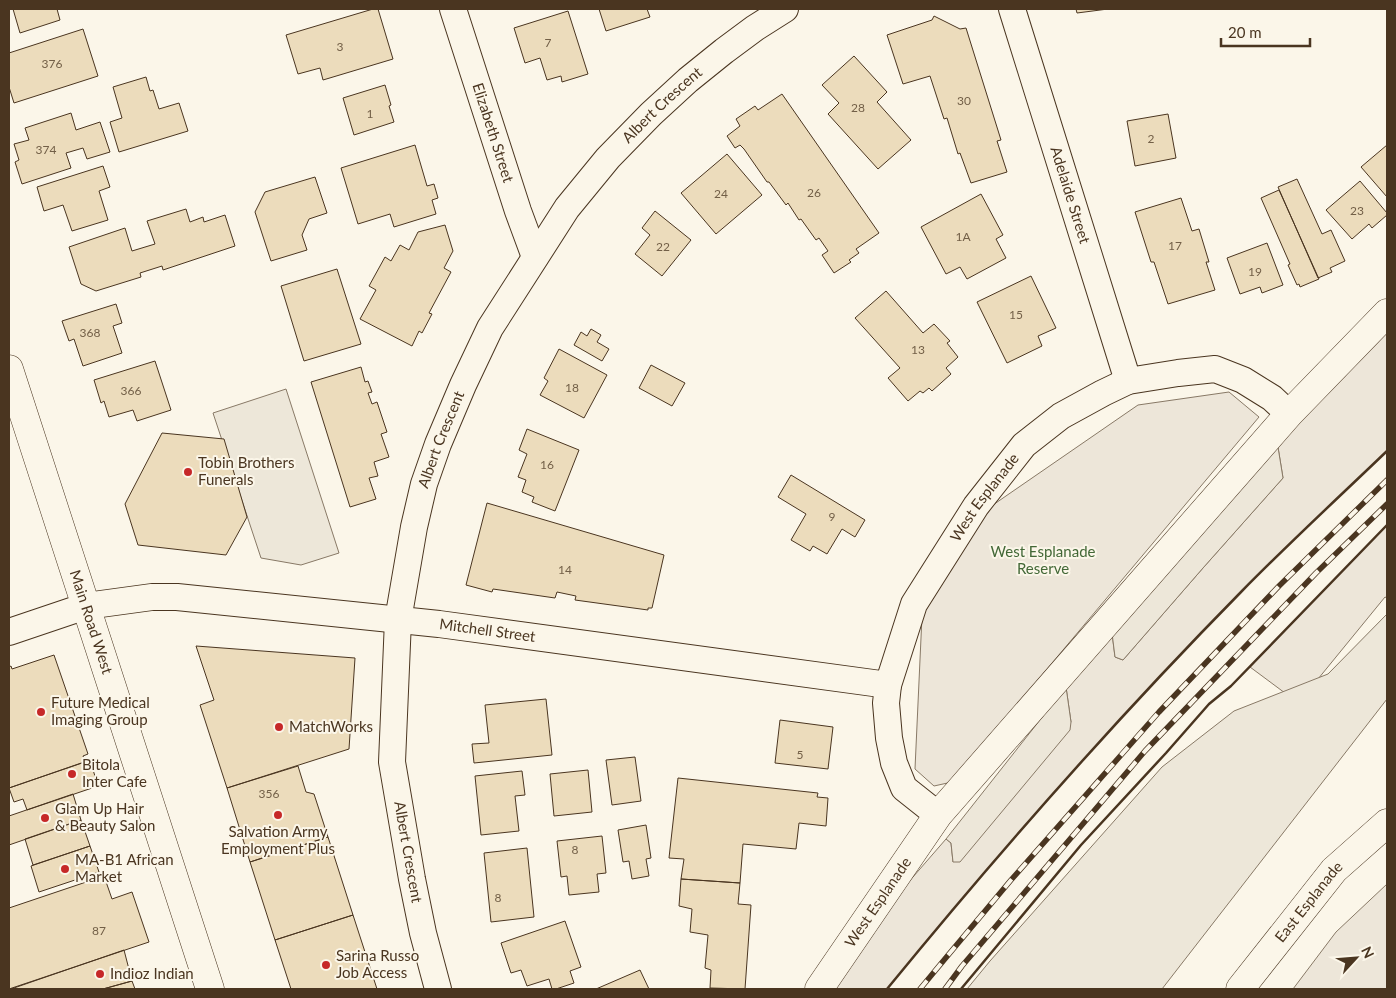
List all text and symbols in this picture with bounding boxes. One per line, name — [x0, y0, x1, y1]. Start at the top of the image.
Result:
scale bar — [1221, 15, 1310, 47]
text: 20 m — [1228, 23, 1262, 41]
house number: 7 — [545, 35, 552, 50]
house number: 3 — [337, 39, 344, 54]
house number: 376 — [42, 56, 62, 71]
street label: Albert Crescent — [618, 62, 706, 146]
street label: Elizabeth Street — [469, 80, 518, 185]
house number: 30 — [957, 93, 971, 108]
house number: 28 — [851, 100, 865, 115]
house number: 1 — [367, 106, 374, 121]
house number: 2 — [1148, 131, 1155, 146]
house number: 374 — [36, 142, 56, 157]
street label: Adelaide Street — [1047, 144, 1095, 246]
house number: 26 — [807, 185, 821, 200]
house number: 24 — [714, 186, 728, 201]
house number: 23 — [1350, 203, 1364, 218]
house number: 1A — [955, 229, 971, 244]
house number: 17 — [1168, 238, 1182, 253]
house number: 22 — [656, 239, 670, 254]
house number: 19 — [1248, 264, 1262, 279]
house number: 15 — [1009, 307, 1023, 322]
house number: 368 — [80, 325, 100, 340]
house number: 13 — [911, 342, 925, 357]
house number: 18 — [565, 380, 579, 395]
house number: 366 — [121, 383, 141, 398]
street label: Albert Crescent — [413, 387, 468, 490]
street label: West Esplanade — [946, 449, 1022, 545]
place label: Tobin Brothers Funerals — [198, 453, 294, 488]
house number: 16 — [540, 457, 554, 472]
marker: Tobin Brothers Funerals — [182, 466, 194, 478]
house number: 9 — [829, 509, 836, 524]
park label: West Esplanade Reserve — [991, 542, 1096, 577]
house number: 14 — [558, 562, 572, 577]
street label: Main Road West — [67, 567, 117, 677]
street label: Mitchell Street — [438, 614, 537, 645]
place label: Future Medical Imaging Group — [51, 693, 150, 728]
marker: Future Medical Imaging Group — [35, 706, 47, 718]
place label: MatchWorks — [289, 717, 373, 735]
marker: MatchWorks — [273, 721, 285, 733]
house number: 5 — [797, 747, 804, 762]
place label: Bitola Inter Cafe — [82, 755, 147, 790]
marker: Bitola Inter Cafe — [66, 768, 78, 780]
house number: 356 — [259, 786, 279, 801]
place label: Glam Up Hair & Beauty Salon — [55, 799, 155, 834]
street label: Albert Crescent — [391, 800, 427, 905]
marker: Salvation Army Employment Plus — [272, 809, 284, 821]
marker: Glam Up Hair & Beauty Salon — [39, 812, 51, 824]
place label: Salvation Army Employment Plus — [221, 822, 335, 857]
house number: 8 — [572, 842, 579, 857]
place label: MA-B1 African Market — [75, 850, 174, 885]
street label: West Esplanade — [840, 853, 915, 950]
street label: East Esplanade — [1270, 857, 1346, 945]
marker: MA-B1 African Market — [59, 863, 71, 875]
house number: 8 — [495, 890, 502, 905]
house number: 87 — [92, 923, 106, 938]
north arrow — [1331, 933, 1381, 983]
text: N — [1358, 944, 1378, 961]
place label: Sarina Russo Job Access — [336, 946, 419, 981]
marker: Sarina Russo Job Access — [320, 959, 332, 971]
place label: Indioz Indian — [110, 964, 194, 982]
marker: Indioz Indian — [94, 968, 106, 980]

